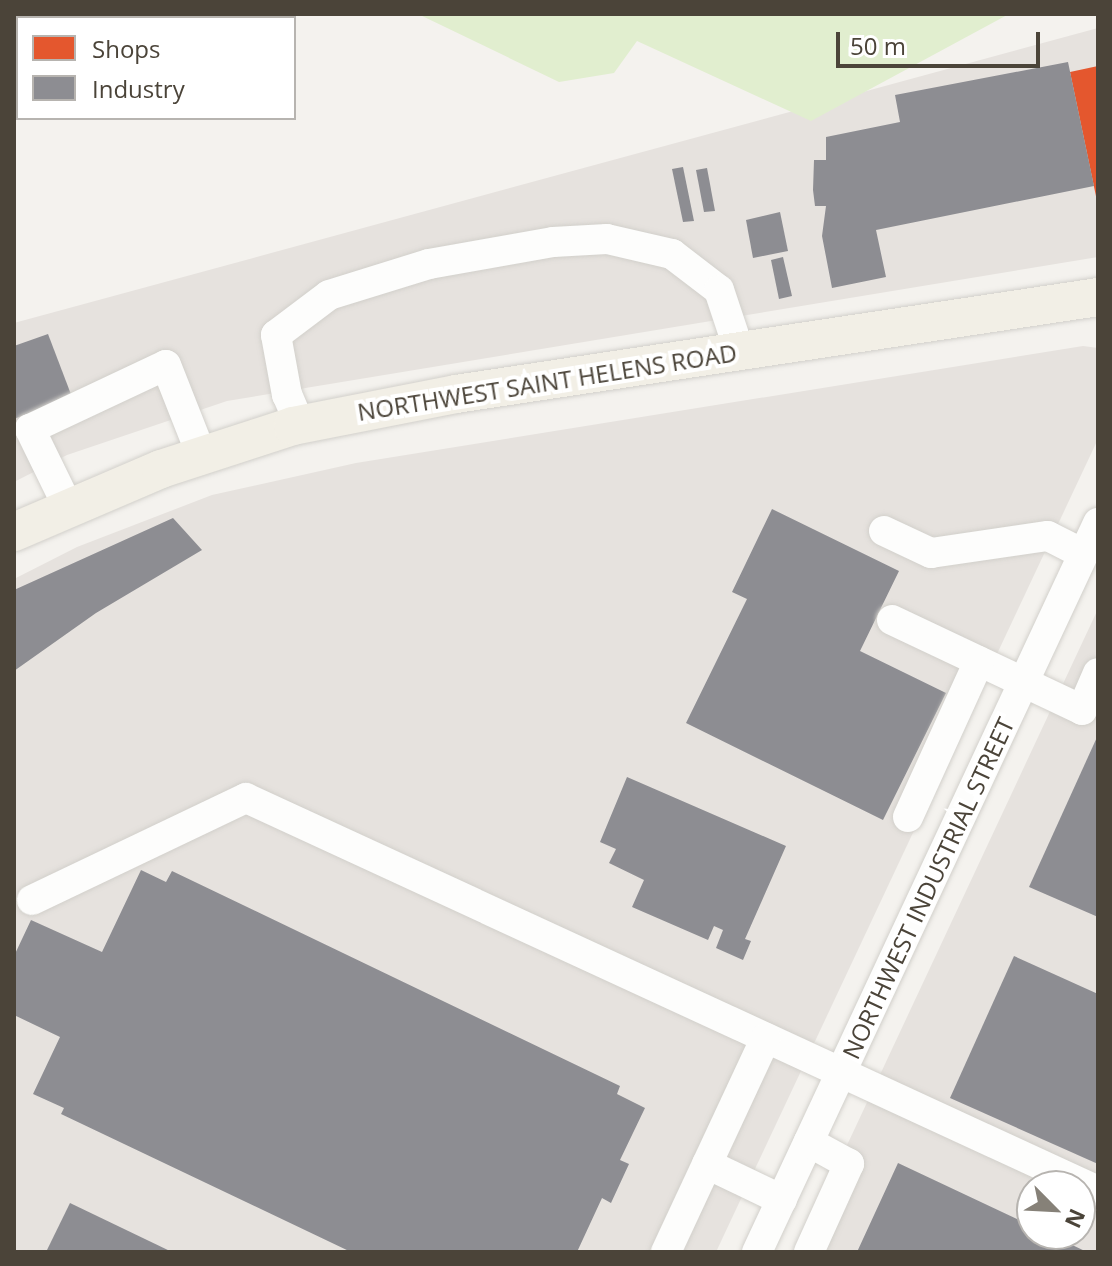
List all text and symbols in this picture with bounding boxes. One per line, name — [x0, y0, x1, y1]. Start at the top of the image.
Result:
legend — [16, 16, 296, 120]
scale bar — [840, 16, 1044, 66]
text: 50 m — [850, 29, 906, 62]
text: Shops — [92, 32, 160, 65]
text: Industry — [92, 72, 185, 105]
street label: NORTHWEST SAINT HELENS ROAD — [355, 338, 739, 426]
street label: NORTHWEST INDUSTRIAL STREET — [836, 713, 1020, 1063]
north arrow — [1016, 1170, 1096, 1250]
text: N — [1059, 1205, 1093, 1233]

